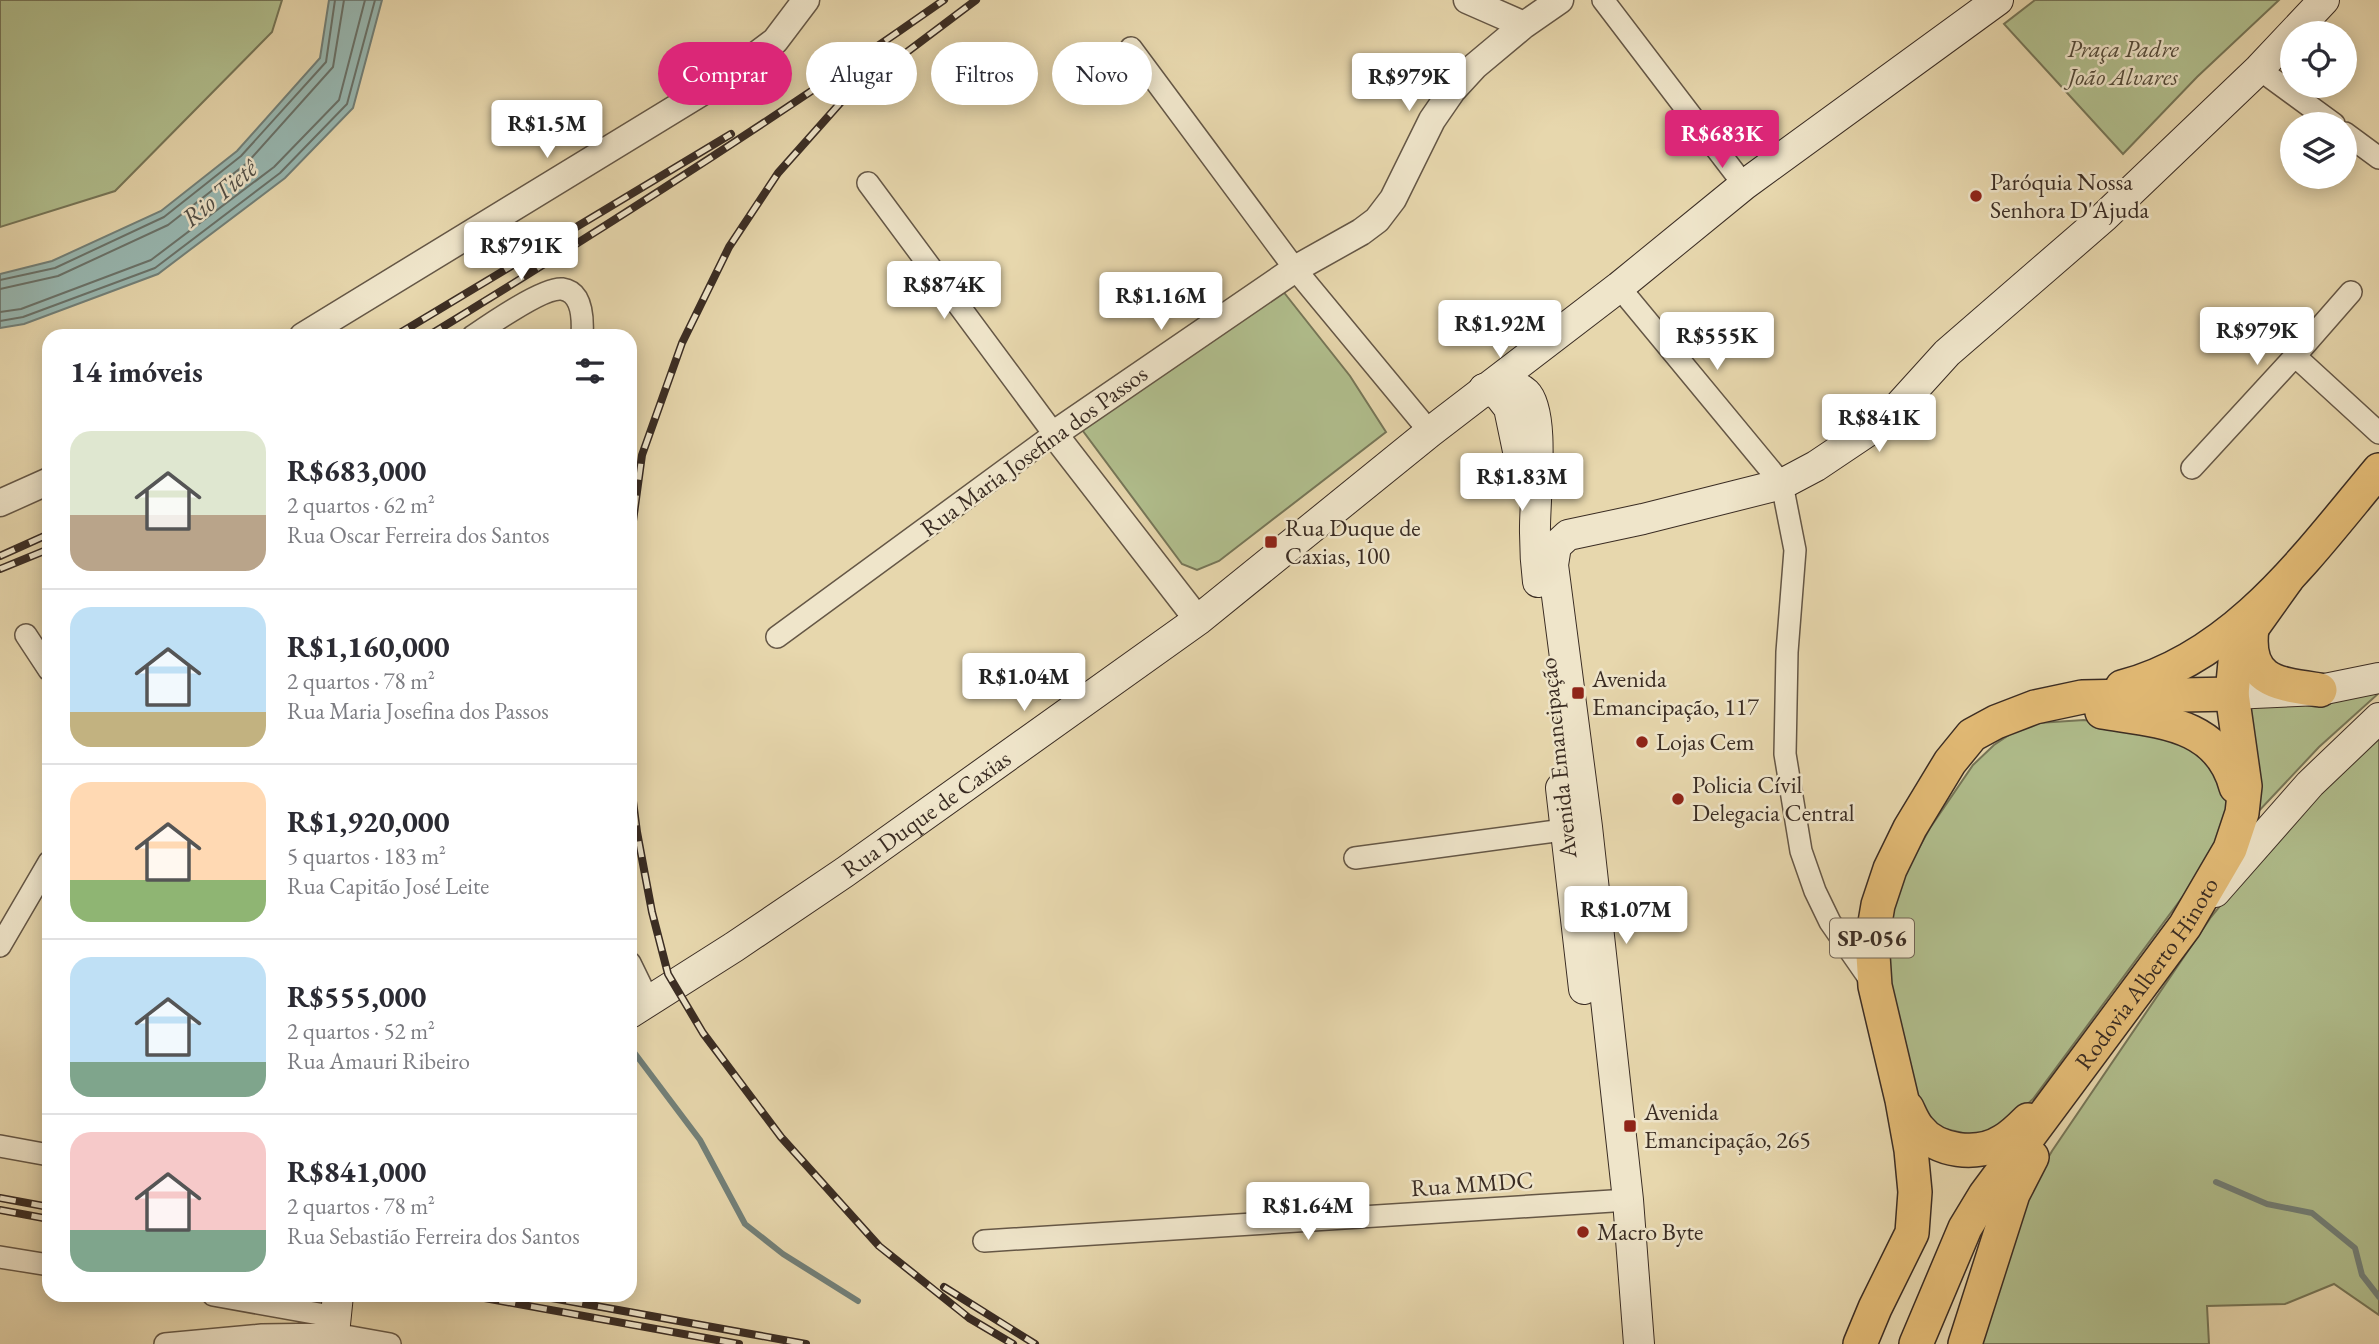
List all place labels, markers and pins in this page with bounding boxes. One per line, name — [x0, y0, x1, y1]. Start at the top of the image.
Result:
pin: R$979K — [1352, 54, 1466, 113]
pin: R$1.5M — [490, 100, 604, 160]
pin: R$683K — [1665, 110, 1779, 170]
place label: Paróquia Nossa Senhora D'Ajuda — [1990, 166, 2150, 225]
marker: Paróquia Nossa Senhora D'Ajuda — [1968, 188, 1984, 204]
pin: R$791K — [464, 222, 578, 282]
pin: R$874K — [887, 262, 1001, 321]
pin: R$1.16M — [1096, 272, 1226, 332]
pin: R$1.92M — [1435, 300, 1565, 360]
pin: R$979K — [2200, 308, 2314, 367]
pin: R$555K — [1660, 312, 1774, 372]
pin: R$841K — [1822, 394, 1936, 454]
pin: R$1.83M — [1457, 454, 1587, 513]
place label: Rua Duque de Caxias, 100 — [1285, 512, 1421, 571]
marker: Rua Duque de Caxias, 100 — [1263, 534, 1279, 550]
pin: R$1.04M — [959, 654, 1089, 713]
place label: Avenida Emancipação, 117 — [1591, 663, 1759, 722]
marker: Avenida Emancipação, 117 — [1570, 685, 1586, 701]
place label: Lojas Cem — [1656, 726, 1755, 757]
marker: Lojas Cem — [1634, 734, 1650, 750]
place label: Policia Cívil Delegacia Central — [1692, 769, 1855, 828]
marker: Policia Cívil Delegacia Central — [1670, 791, 1686, 807]
pin: R$1.07M — [1561, 886, 1691, 946]
place label: Avenida Emancipação, 265 — [1643, 1096, 1811, 1155]
marker: Avenida Emancipação, 265 — [1622, 1118, 1638, 1134]
pin: R$1.64M — [1243, 1182, 1373, 1242]
place label: Macro Byte — [1597, 1216, 1703, 1247]
marker: Macro Byte — [1575, 1224, 1591, 1240]

